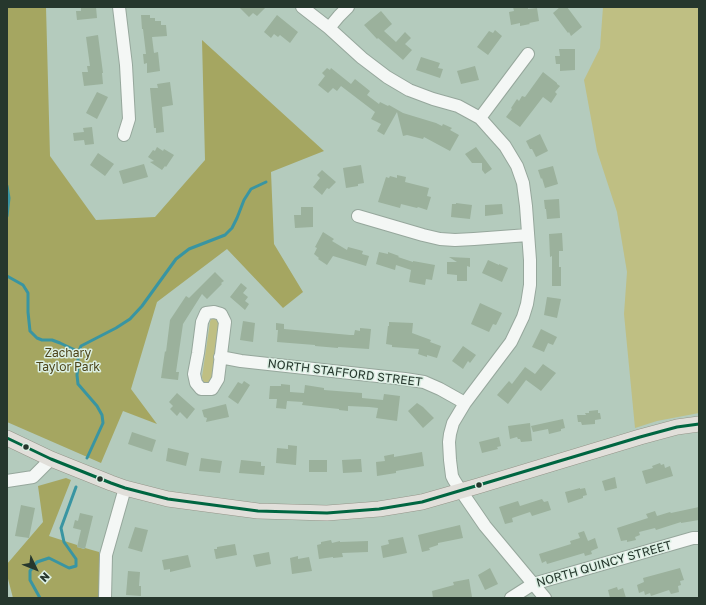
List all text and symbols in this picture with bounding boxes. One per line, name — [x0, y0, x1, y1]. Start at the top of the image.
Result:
park label: Zachary Taylor Park — [36, 346, 100, 374]
street label: NORTH STAFFORD STREET — [267, 356, 423, 390]
unlabelled marker — [21, 442, 31, 452]
unlabelled marker — [95, 474, 105, 484]
unlabelled marker — [474, 480, 484, 490]
street label: NORTH QUINCY STREET — [535, 538, 673, 590]
north arrow — [16, 549, 56, 589]
text: N — [38, 570, 53, 585]

